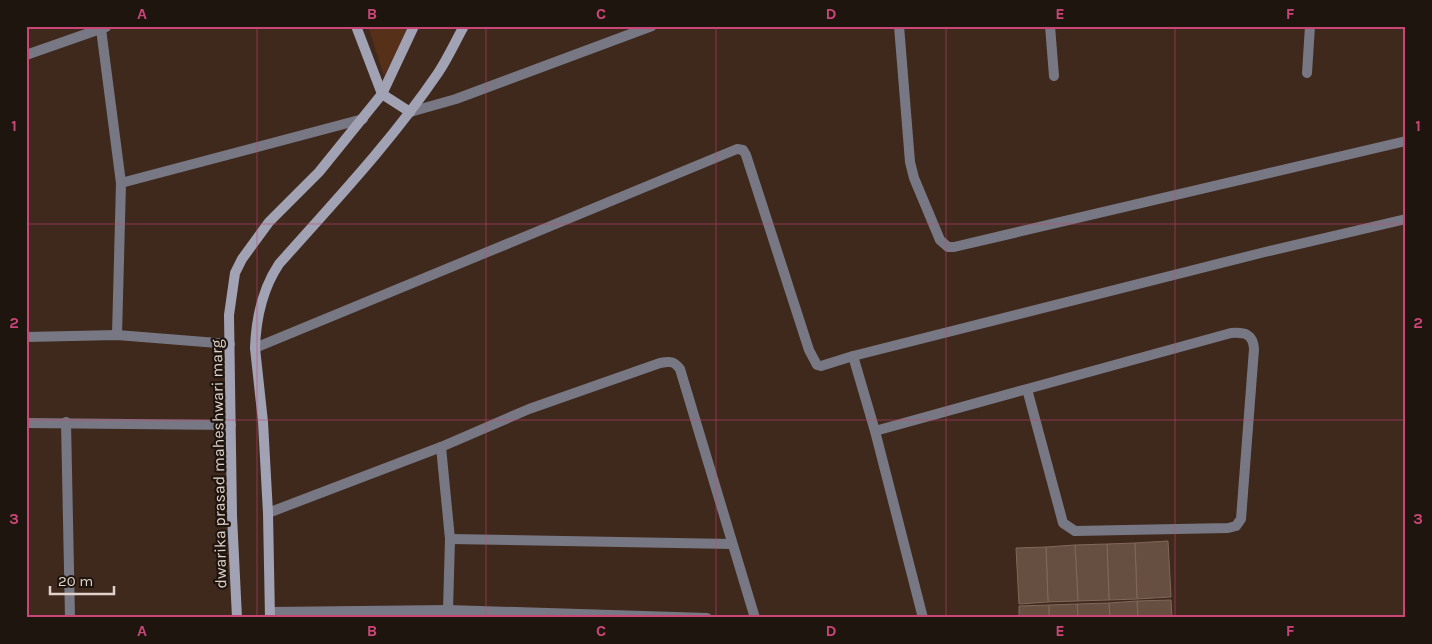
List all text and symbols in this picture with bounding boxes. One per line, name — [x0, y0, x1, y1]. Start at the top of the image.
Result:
text: A — [137, 4, 147, 23]
text: B — [367, 4, 377, 23]
text: C — [596, 4, 606, 23]
text: D — [826, 4, 837, 23]
text: E — [1055, 4, 1065, 23]
text: F — [1286, 4, 1295, 23]
text: 1 — [11, 116, 17, 135]
text: 1 — [1415, 116, 1421, 135]
text: 2 — [9, 313, 19, 332]
text: 2 — [1413, 313, 1423, 332]
street label: dwarika prasad maheshwari marg — [207, 339, 230, 589]
text: 3 — [9, 509, 19, 528]
text: 3 — [1413, 509, 1423, 528]
scale bar — [50, 564, 114, 596]
text: 20 m — [58, 572, 93, 590]
text: A — [137, 621, 147, 640]
text: B — [367, 621, 377, 640]
text: C — [596, 621, 606, 640]
text: D — [826, 621, 837, 640]
text: E — [1055, 621, 1065, 640]
text: F — [1286, 621, 1295, 640]

